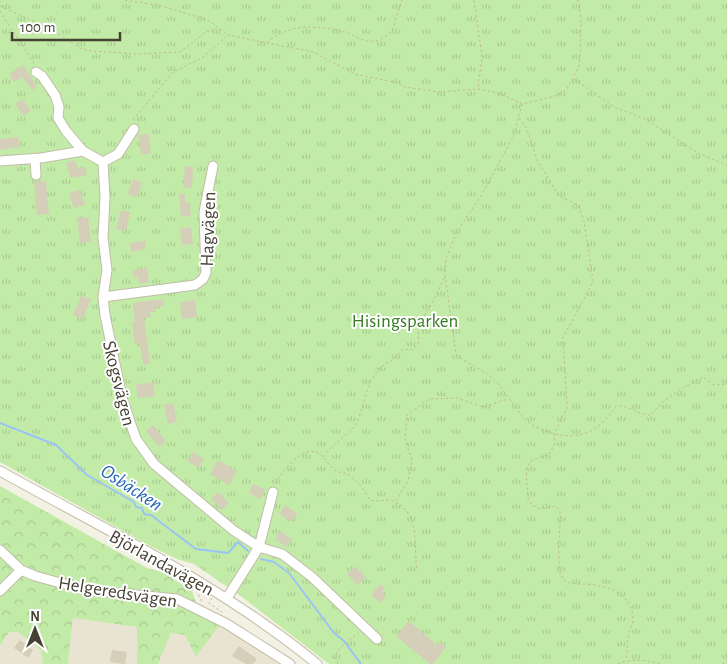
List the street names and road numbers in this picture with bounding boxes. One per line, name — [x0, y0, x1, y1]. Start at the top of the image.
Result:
street label: Hagvägen — [198, 191, 219, 267]
street label: Skogsvägen — [99, 339, 138, 428]
street label: Björlandavägen — [106, 527, 217, 600]
street label: Helgeredsvägen — [57, 574, 179, 611]

